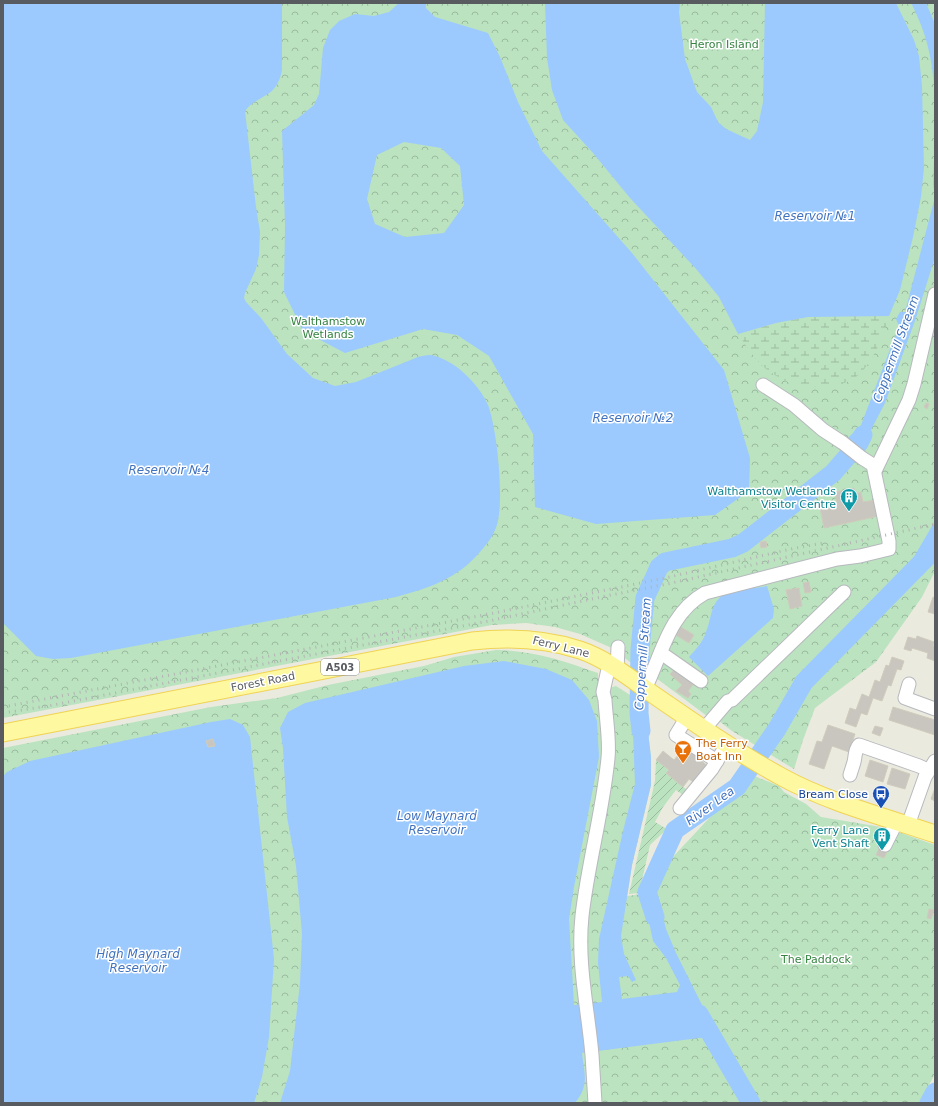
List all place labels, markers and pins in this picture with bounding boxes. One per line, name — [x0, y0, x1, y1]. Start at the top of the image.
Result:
place label: Walthamstow Wetlands Visitor Centre — [707, 485, 836, 511]
building icon: Walthamstow Wetlands Visitor Centre — [839, 487, 859, 512]
place label: The Ferry Boat Inn — [695, 737, 748, 763]
bar icon: The Ferry Boat Inn — [673, 739, 693, 764]
bus stop icon: Bream Close — [871, 784, 891, 809]
place label: Bream Close — [798, 788, 868, 801]
place label: Ferry Lane Vent Shaft — [811, 824, 870, 850]
building icon: Ferry Lane Vent Shaft — [872, 826, 892, 851]

